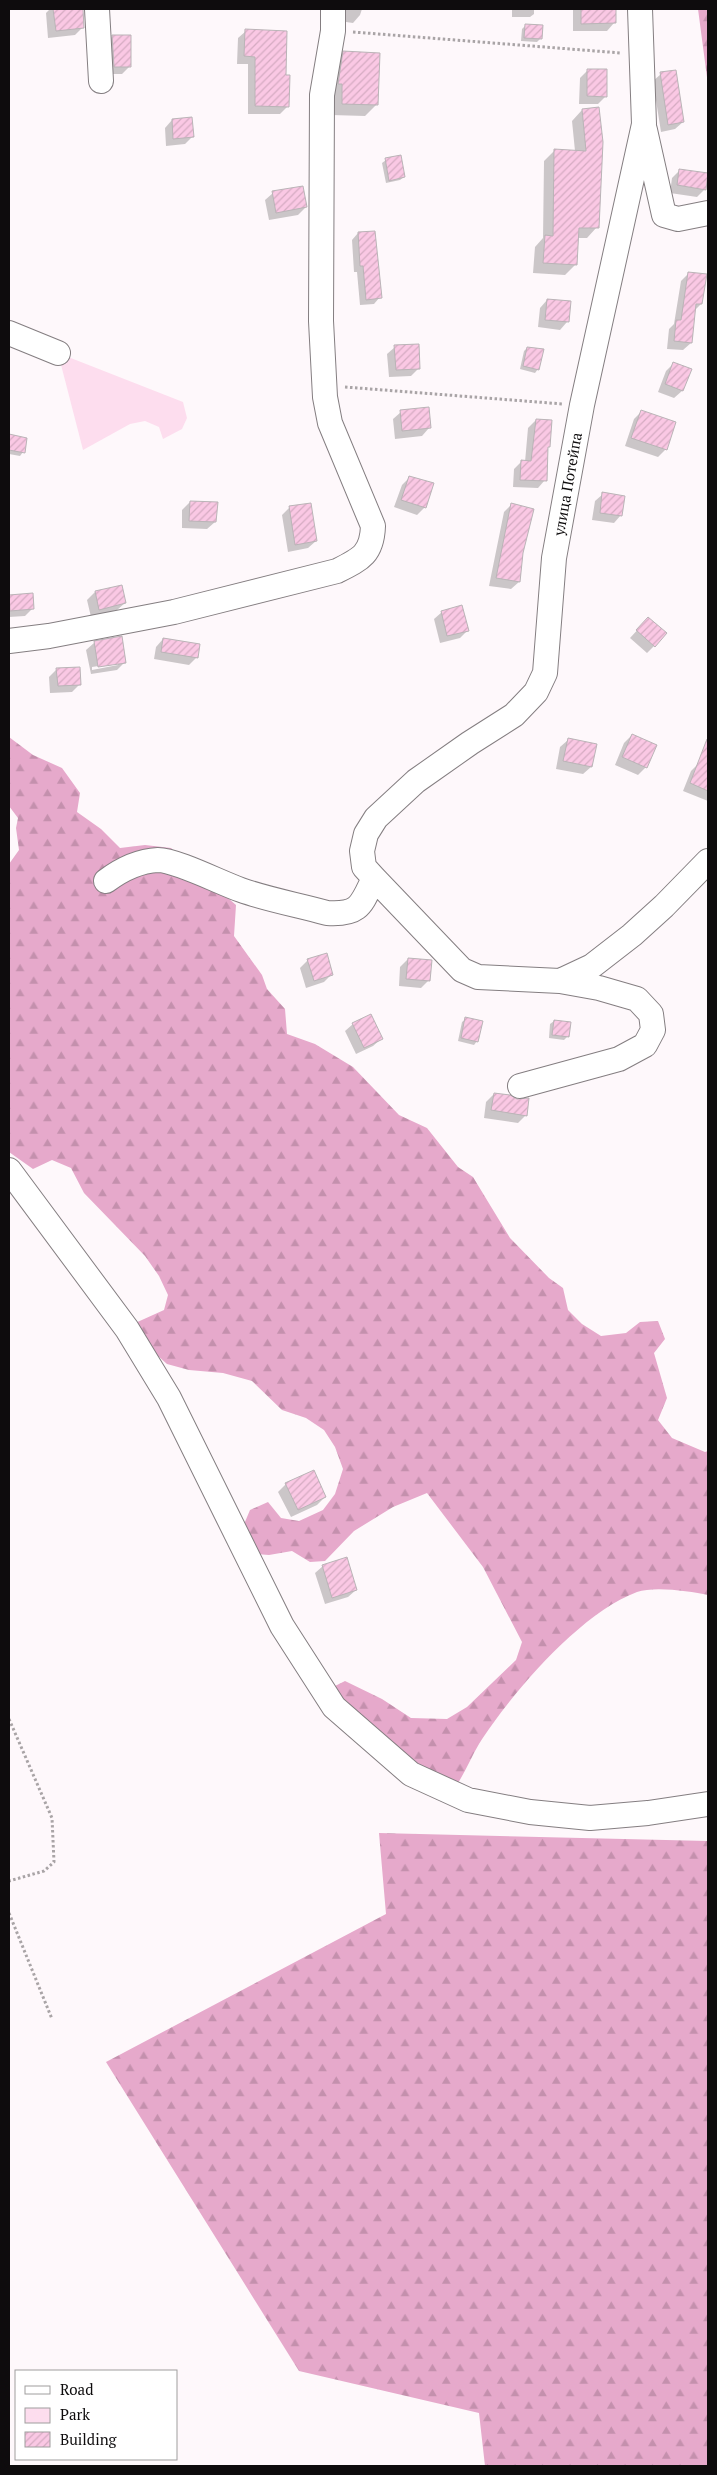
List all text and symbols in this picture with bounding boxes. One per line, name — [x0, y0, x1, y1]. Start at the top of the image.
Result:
street label: улица Потейпа — [548, 430, 586, 538]
legend — [15, 2370, 178, 2460]
text: Road — [60, 2379, 93, 2399]
text: Park — [60, 2404, 90, 2424]
text: Building — [60, 2429, 118, 2449]

